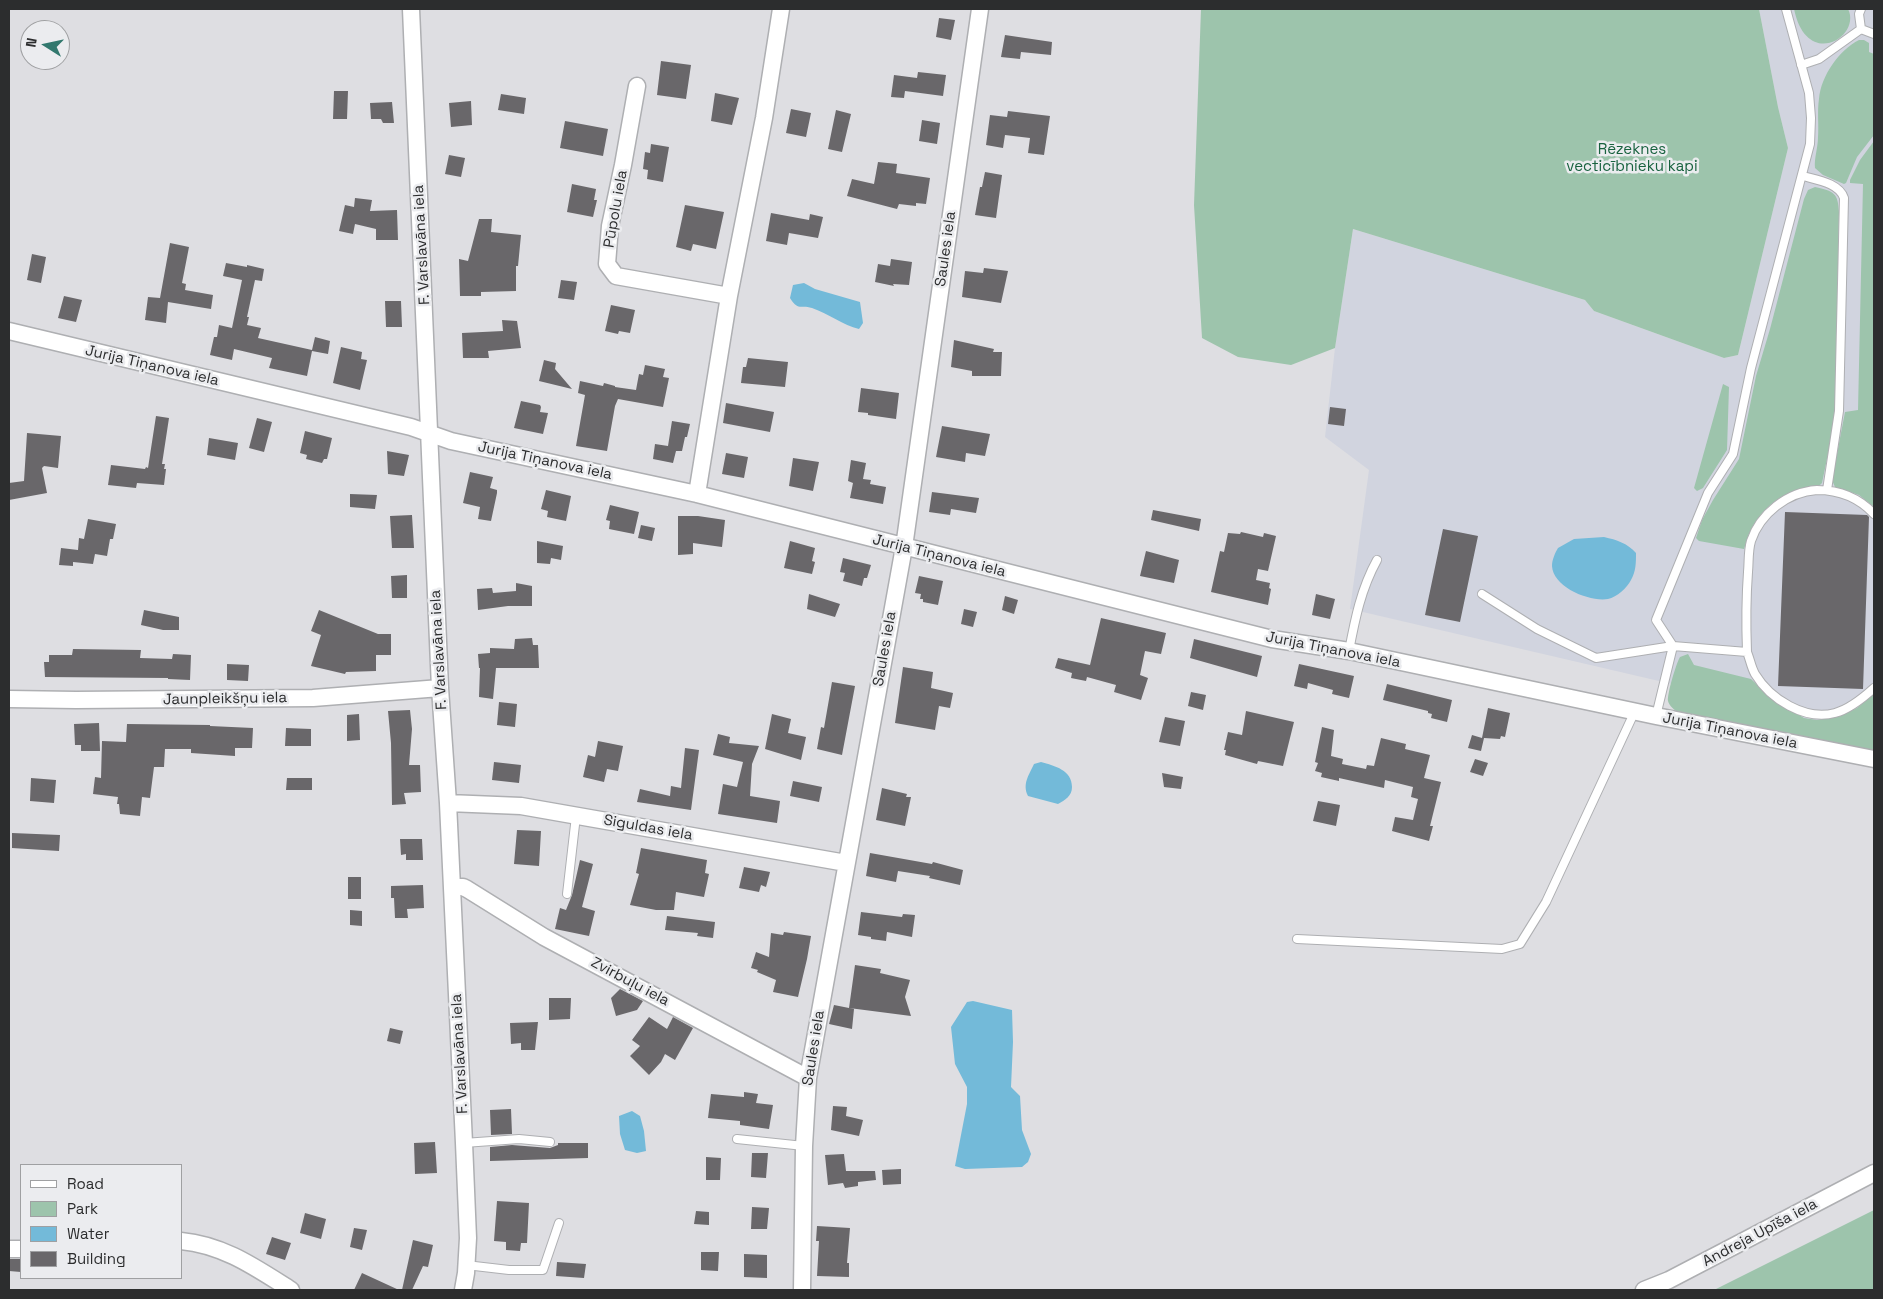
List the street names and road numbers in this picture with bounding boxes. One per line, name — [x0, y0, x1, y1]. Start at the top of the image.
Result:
street label: Pūpolu iela — [600, 169, 632, 249]
street label: F. Varslavāna iela — [410, 184, 434, 306]
street label: Saules iela — [932, 210, 960, 288]
street label: Jurija Tiņanova iela — [83, 342, 221, 390]
street label: Jurija Tiņanova iela — [476, 438, 614, 484]
street label: Jurija Tiņanova iela — [870, 531, 1008, 581]
street label: F. Varslavāna iela — [427, 589, 451, 711]
street label: Saules iela — [870, 610, 900, 688]
street label: Jurija Tiņanova iela — [1264, 628, 1402, 672]
street label: Jaunpleikšņu iela — [163, 689, 287, 709]
street label: Jurija Tiņanova iela — [1661, 709, 1799, 753]
street label: Siguldas iela — [602, 811, 694, 845]
street label: Zvirbuļu iela — [588, 954, 672, 1010]
street label: F. Varslavāna iela — [448, 993, 472, 1115]
street label: Saules iela — [799, 1009, 829, 1087]
street label: Andreja Upīša iela — [1700, 1195, 1820, 1271]

